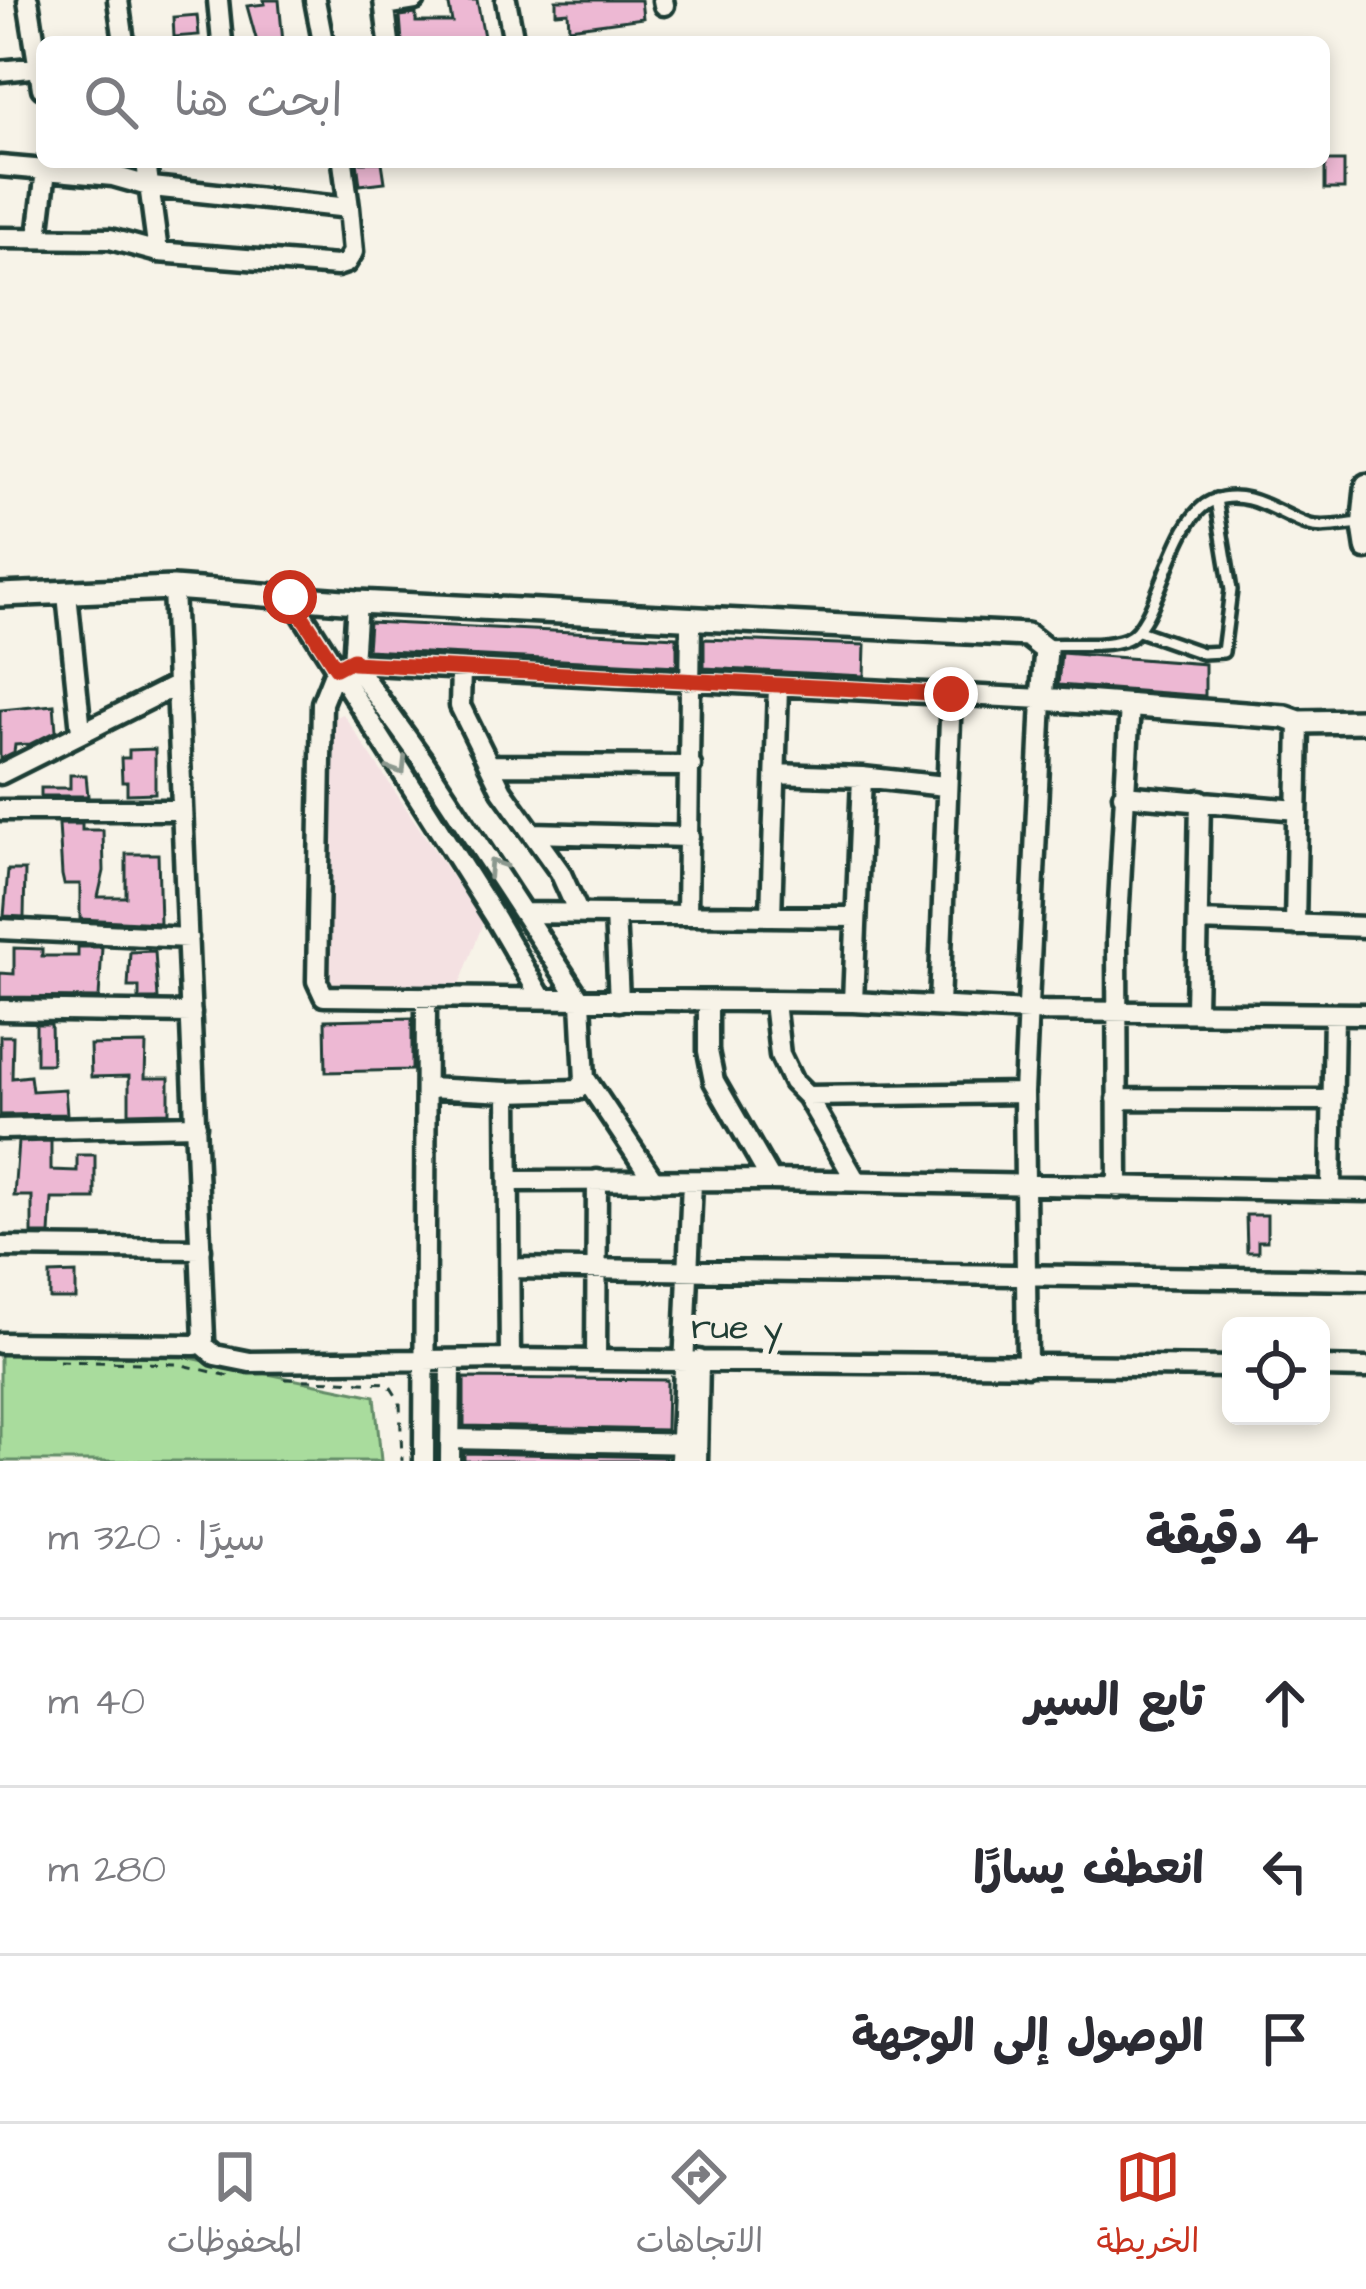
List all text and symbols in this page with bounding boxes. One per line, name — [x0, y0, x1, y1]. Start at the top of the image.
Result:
search box — [36, 36, 1330, 168]
icon: search — [78, 69, 144, 135]
text: ابحث هنا — [174, 71, 342, 133]
route start — [263, 570, 317, 624]
route end — [924, 667, 978, 721]
one-way arrow — [385, 754, 407, 776]
one-way arrow — [487, 859, 509, 881]
street label: rue y — [691, 1302, 784, 1354]
map controls — [1222, 1317, 1330, 1425]
button: locate — [1222, 1317, 1330, 1425]
text: 4 دقيقة — [1145, 1503, 1318, 1574]
text: سيرًا · 320 m — [48, 1512, 265, 1566]
icon: ahead — [1252, 1670, 1318, 1736]
text: تابع السير — [1026, 1671, 1204, 1733]
text: 40 m — [48, 1676, 145, 1730]
icon: left — [1252, 1838, 1318, 1904]
text: انعطف يسارًا — [973, 1839, 1204, 1901]
text: 280 m — [48, 1844, 166, 1898]
icon: arrive — [1252, 2006, 1318, 2072]
text: الوصول إلى الوجهة — [852, 2007, 1204, 2069]
tab: المحفوظات — [167, 2144, 303, 2270]
tab: الاتجاهات — [636, 2144, 763, 2270]
tab: الخريطة — [1096, 2144, 1199, 2270]

